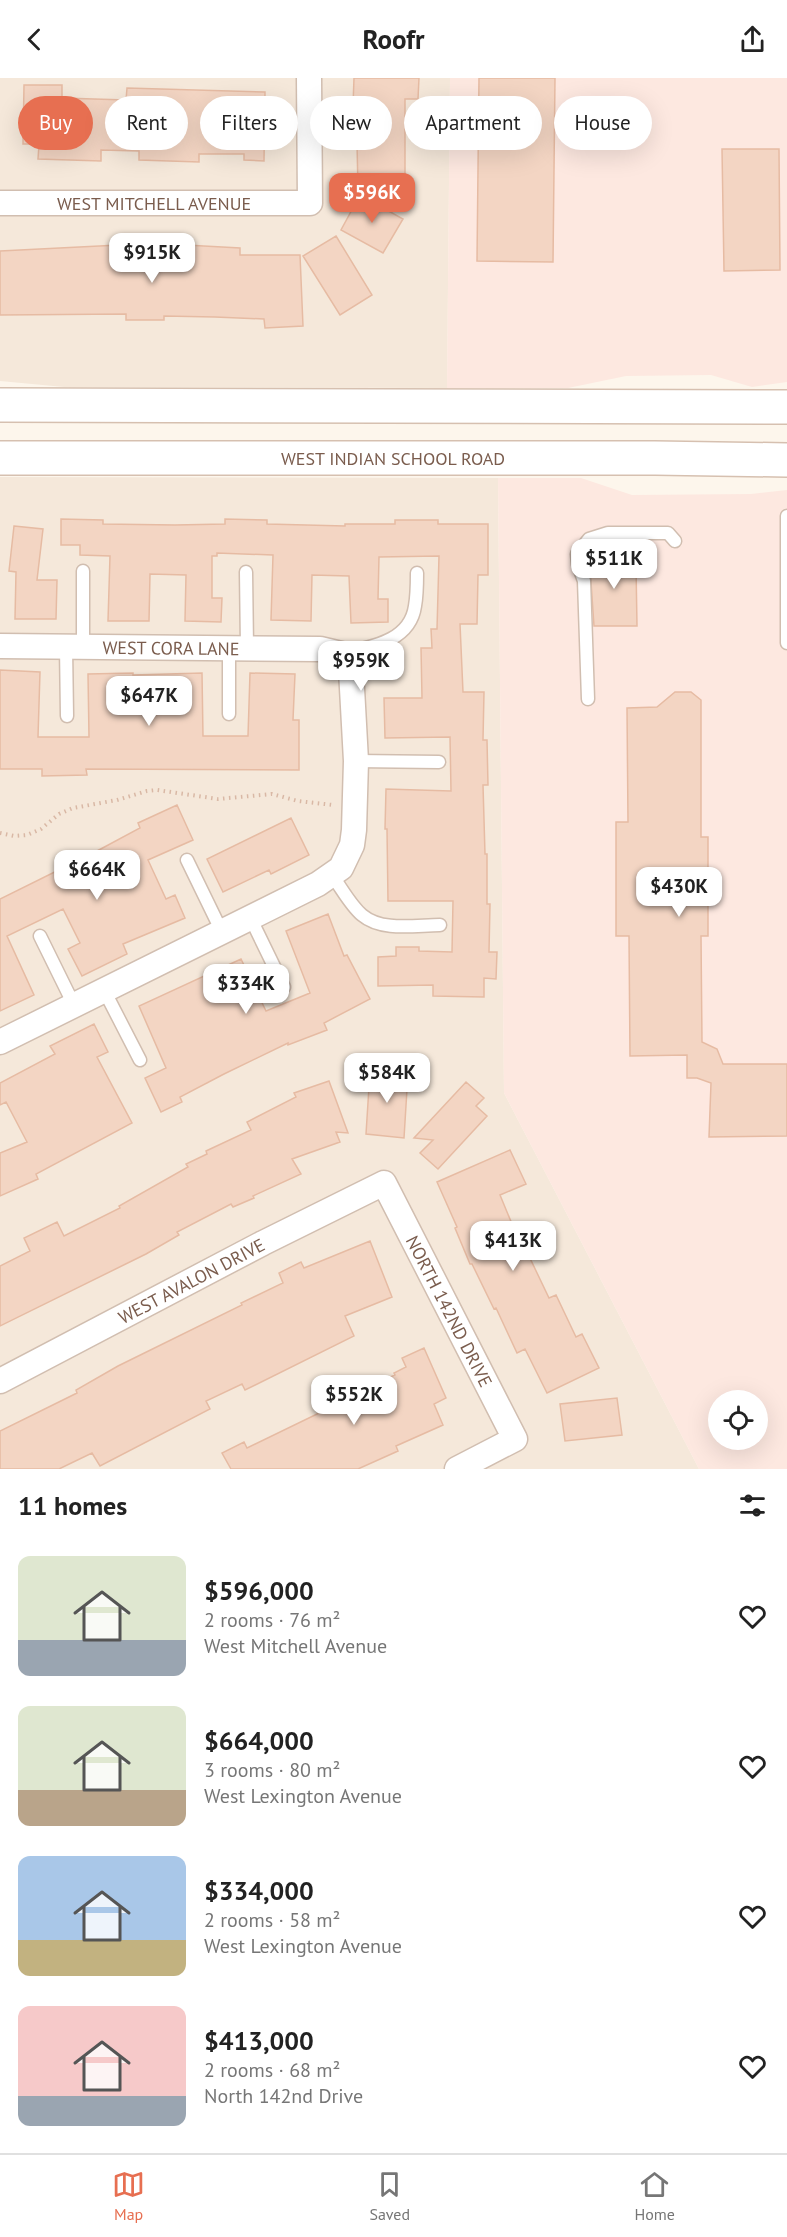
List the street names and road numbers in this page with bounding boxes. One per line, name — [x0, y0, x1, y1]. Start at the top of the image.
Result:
street label: WEST MITCHELL AVENUE — [57, 192, 251, 215]
street label: WEST INDIAN SCHOOL ROAD — [281, 447, 505, 470]
street label: WEST CORA LANE — [102, 635, 240, 660]
street label: NORTH 142ND DRIVE — [401, 1232, 498, 1391]
street label: WEST AVALON DRIVE — [114, 1233, 268, 1329]

